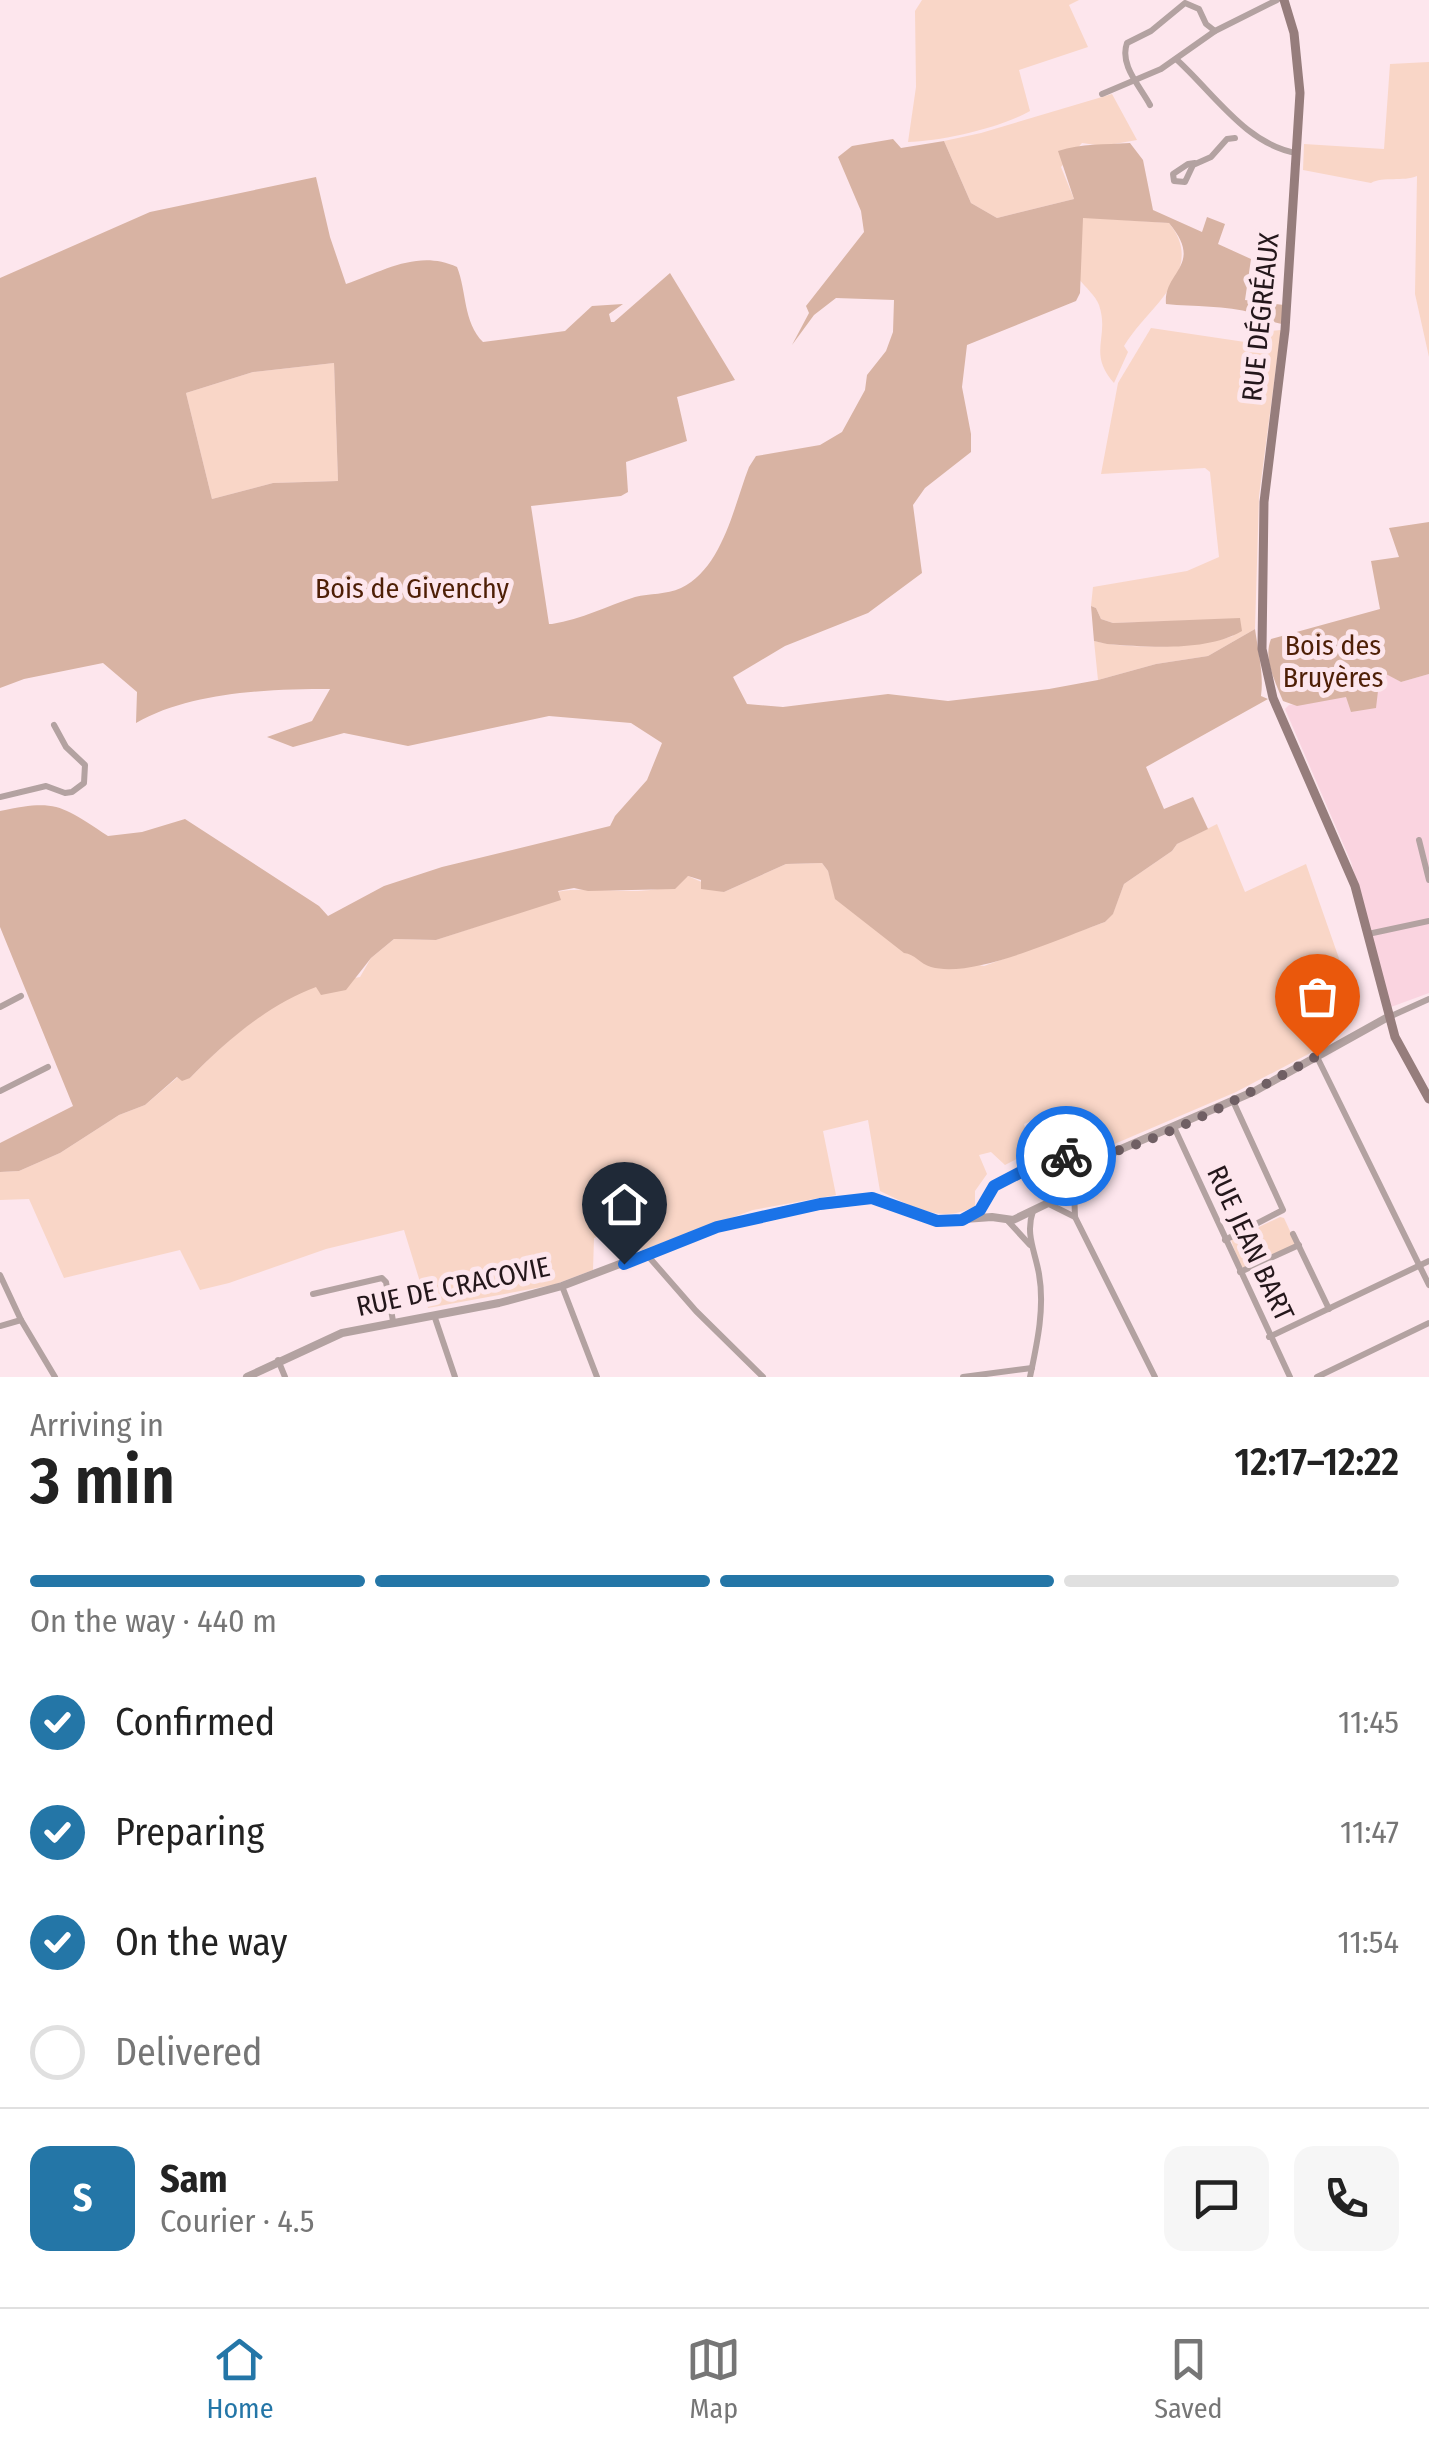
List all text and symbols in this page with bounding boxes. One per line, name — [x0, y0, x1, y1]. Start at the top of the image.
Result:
street label: RUE DÉGRÉAUX — [1235, 231, 1286, 403]
park label: Bois de Givenchy — [315, 572, 510, 605]
park label: Bois des Bruyères — [1283, 629, 1383, 694]
pin — [1275, 954, 1360, 1057]
icon: bag — [1290, 969, 1345, 1024]
courier — [1016, 1106, 1116, 1206]
icon: bike — [1039, 1129, 1094, 1184]
street label: RUE JEAN BART — [1200, 1160, 1301, 1326]
pin — [582, 1162, 667, 1265]
icon: home — [597, 1177, 652, 1232]
street label: RUE DE CRACOVIE — [353, 1250, 553, 1323]
text: Arriving in — [30, 1406, 164, 1444]
text: 12:17–12:22 — [1235, 1439, 1399, 1485]
text: 3 min — [30, 1442, 175, 1520]
text: On the way · 440 m — [30, 1602, 277, 1640]
icon: check — [30, 1695, 85, 1750]
text: Confirmed — [115, 1699, 275, 1745]
text: 11:45 — [1338, 1703, 1399, 1741]
icon: check — [30, 1805, 85, 1860]
text: Preparing — [115, 1809, 264, 1855]
text: 11:47 — [1340, 1813, 1399, 1851]
icon: check — [30, 1915, 85, 1970]
text: On the way — [115, 1919, 287, 1965]
text: 11:54 — [1337, 1923, 1399, 1961]
text: Delivered — [115, 2029, 262, 2075]
button: chat — [1164, 2146, 1269, 2251]
button: phone — [1294, 2146, 1399, 2251]
text: Sam — [160, 2156, 228, 2202]
text: S — [73, 2175, 92, 2221]
text: Courier · 4.5 — [160, 2202, 315, 2240]
tab: Home — [206, 2332, 273, 2425]
tab: Map — [686, 2332, 741, 2425]
tab: Saved — [1154, 2332, 1223, 2425]

